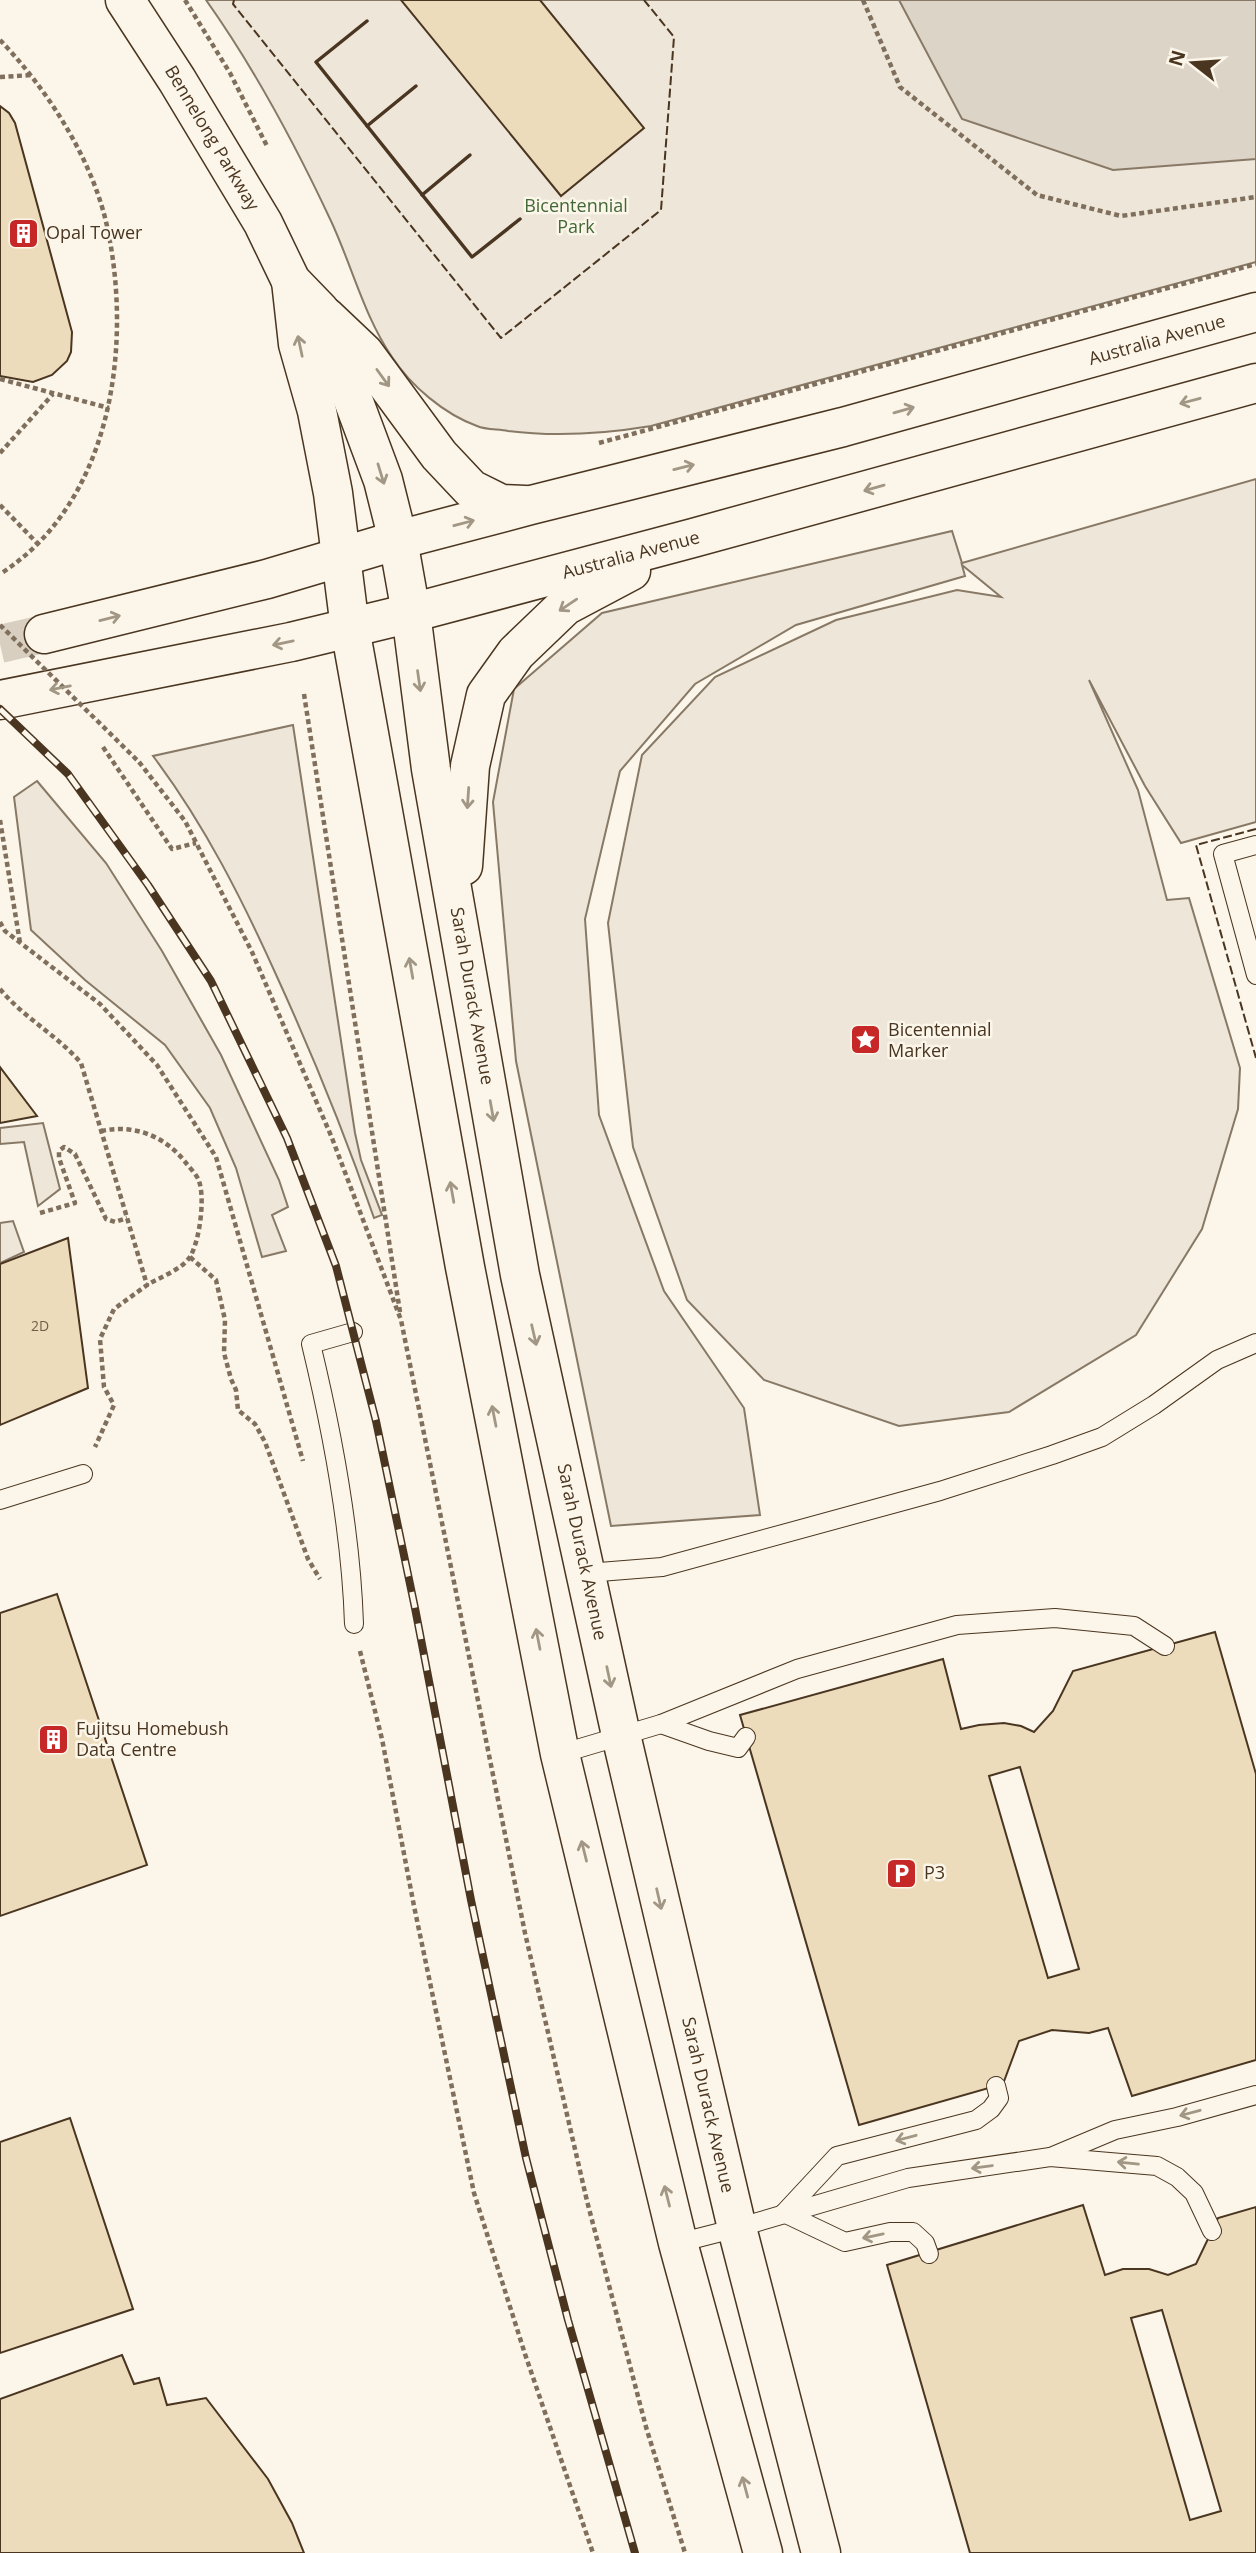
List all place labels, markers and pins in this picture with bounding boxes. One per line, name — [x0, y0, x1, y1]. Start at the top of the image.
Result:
building icon: Opal Tower — [6, 216, 40, 250]
place label: Opal Tower — [46, 220, 143, 244]
place label: Bicentennial Marker — [888, 1017, 992, 1062]
place icon: Bicentennial Marker — [848, 1023, 882, 1057]
place label: Fujitsu Homebush Data Centre — [76, 1716, 229, 1761]
building icon: Fujitsu Homebush Data Centre — [36, 1722, 70, 1756]
parking icon: P3 — [884, 1856, 918, 1890]
place label: P3 — [924, 1860, 945, 1884]

